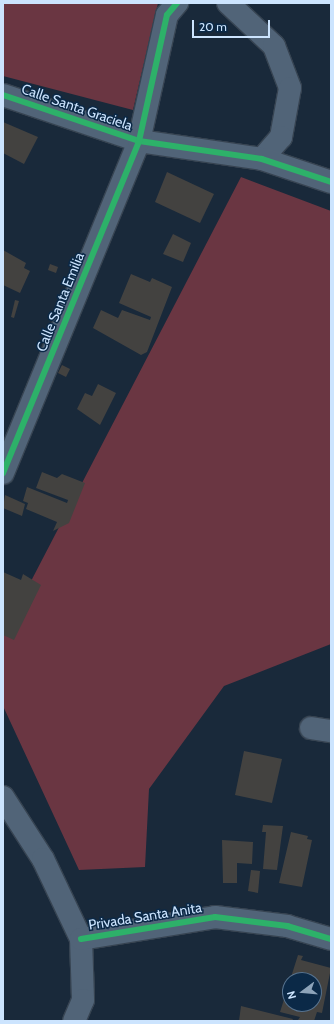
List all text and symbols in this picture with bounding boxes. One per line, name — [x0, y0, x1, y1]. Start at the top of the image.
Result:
scale bar — [194, 12, 272, 38]
text: 20 m — [199, 19, 227, 34]
street label: Calle Santa Graciela — [19, 80, 135, 134]
street label: Calle Santa Emilia — [32, 250, 88, 354]
street label: Privada Santa Anita — [87, 899, 203, 933]
north arrow — [282, 972, 322, 1012]
text: N — [284, 989, 299, 1001]

